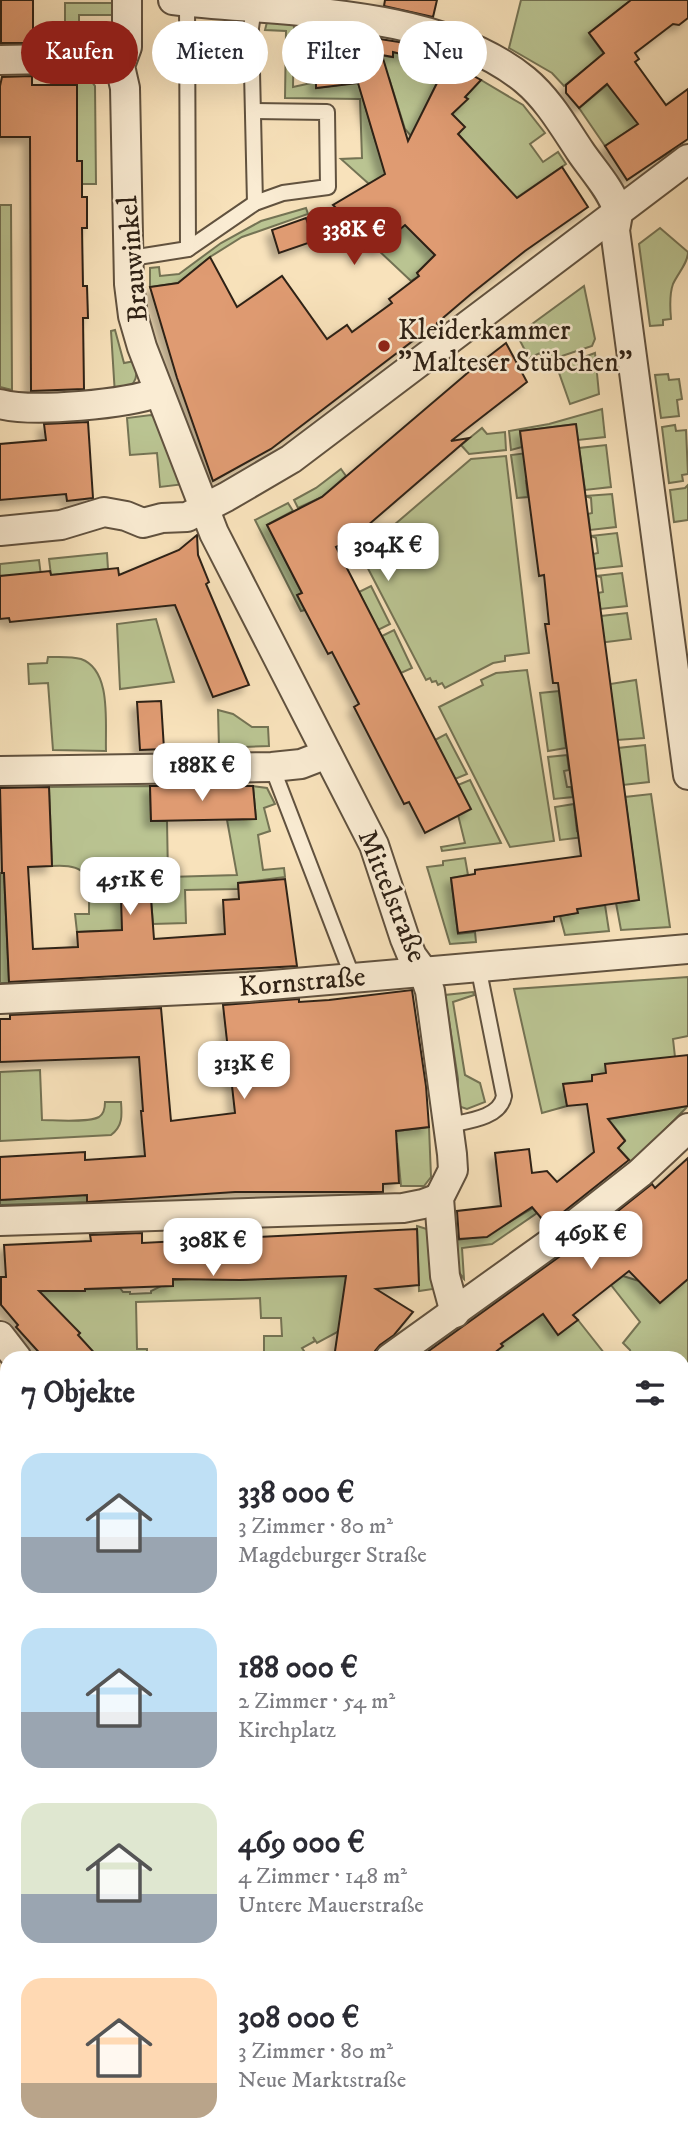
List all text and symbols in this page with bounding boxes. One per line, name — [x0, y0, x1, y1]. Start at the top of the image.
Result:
chip: Kaufen — [21, 21, 138, 84]
chip: Mieten — [152, 21, 268, 84]
chip: Filter — [282, 21, 384, 84]
chip: Neu — [398, 21, 487, 84]
street label: Brauwinkel — [110, 194, 156, 324]
pin: 338K € — [297, 208, 411, 267]
text: 338K € — [322, 215, 386, 244]
place label: Kleiderkammer "Malteser Stübchen" — [398, 313, 632, 380]
marker: Kleiderkammer "Malteser Stübchen" — [376, 338, 392, 354]
pin: 304K € — [331, 524, 445, 583]
text: 304K € — [354, 531, 422, 560]
pin: 188K € — [145, 744, 259, 803]
text: 188K € — [169, 751, 235, 780]
street label: Mittelstraße — [350, 825, 434, 967]
pin: 451K € — [73, 858, 187, 917]
text: 451K € — [96, 865, 164, 894]
street label: Kornstraße — [237, 959, 367, 1005]
pin: 313K € — [187, 1042, 301, 1101]
text: 313K € — [214, 1049, 274, 1078]
pin: 469K € — [534, 1212, 648, 1271]
pin: 308K € — [156, 1218, 270, 1278]
text: 469K € — [555, 1219, 627, 1248]
text: 308K € — [179, 1226, 247, 1255]
icon: filters — [631, 1374, 669, 1412]
text: 7 Objekte — [21, 1375, 135, 1412]
text: 338 000 € — [238, 1475, 354, 1512]
icon: home — [77, 1481, 161, 1565]
text: 3 Zimmer · 80 m² — [238, 1512, 393, 1541]
text: Magdeburger Straße — [238, 1541, 427, 1570]
text: 188 000 € — [238, 1650, 358, 1687]
icon: home — [77, 1656, 161, 1740]
text: 2 Zimmer · 54 m² — [238, 1687, 395, 1716]
text: Kirchplatz — [238, 1716, 336, 1745]
text: 469 000 € — [238, 1825, 365, 1862]
icon: home — [77, 1831, 161, 1915]
text: 4 Zimmer · 148 m² — [238, 1862, 407, 1891]
text: Untere Mauerstraße — [238, 1891, 424, 1920]
text: 308 000 € — [238, 2000, 359, 2037]
icon: home — [77, 2006, 161, 2090]
text: 3 Zimmer · 80 m² — [238, 2037, 393, 2066]
text: Neue Marktstraße — [238, 2066, 406, 2095]

